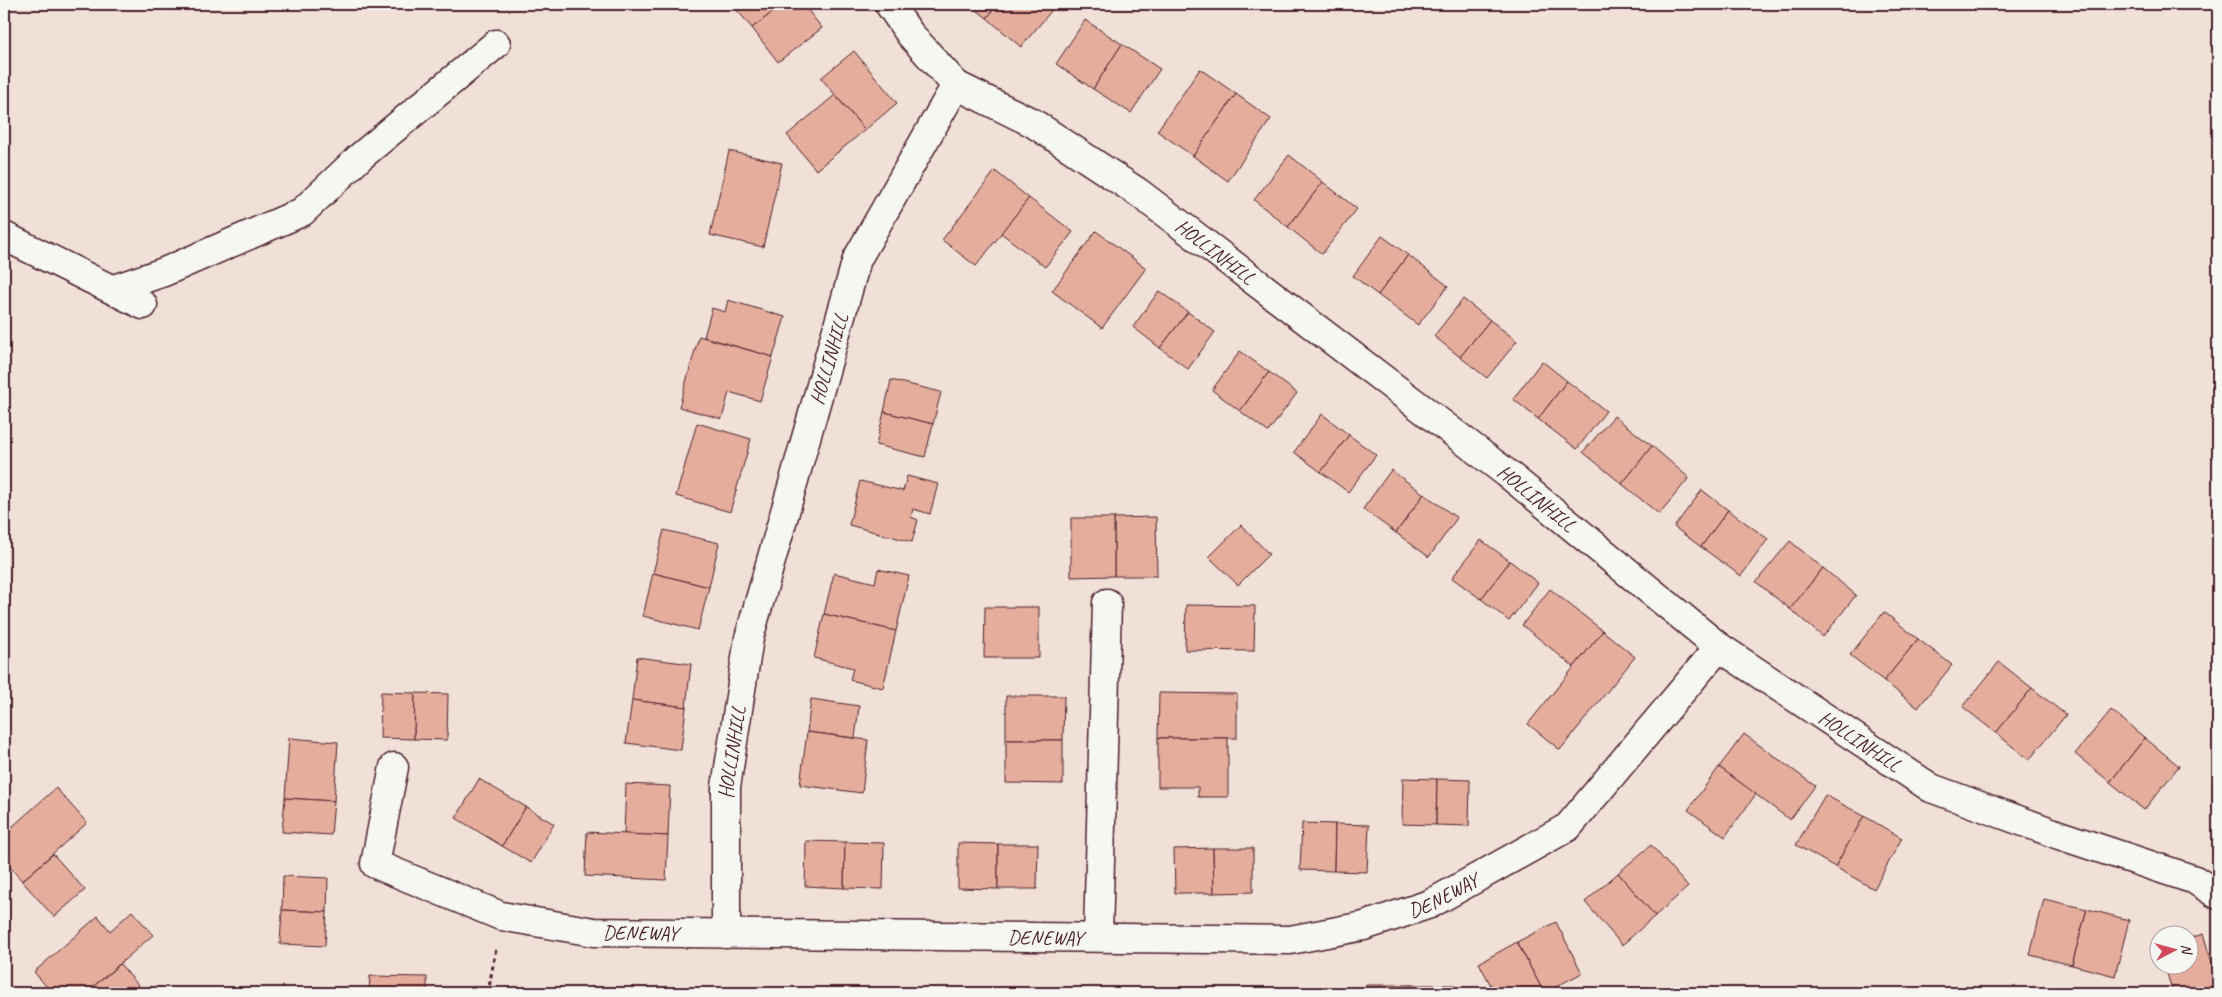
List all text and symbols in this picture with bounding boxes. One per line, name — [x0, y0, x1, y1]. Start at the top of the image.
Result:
street label: HOLLINHILL — [1171, 213, 1261, 290]
street label: HOLLINHILL — [804, 310, 854, 407]
street label: HOLLINHILL — [1493, 458, 1581, 537]
street label: HOLLINHILL — [714, 704, 751, 799]
street label: HOLLINHILL — [1814, 704, 1906, 777]
street label: DENEWAY — [1405, 865, 1486, 923]
street label: DENEWAY — [603, 920, 682, 946]
street label: DENEWAY — [1008, 924, 1087, 950]
north arrow — [2150, 924, 2200, 974]
text: N — [2178, 943, 2196, 956]

